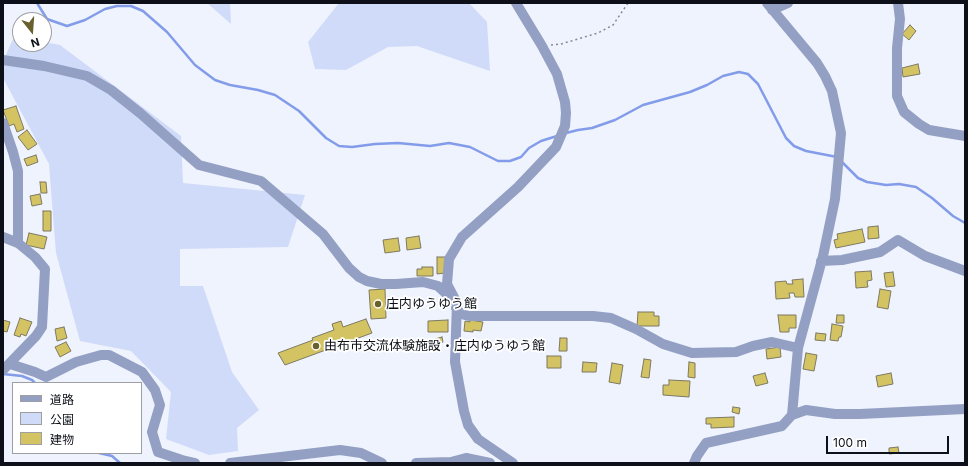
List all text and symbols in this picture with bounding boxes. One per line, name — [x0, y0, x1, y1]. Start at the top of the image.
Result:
north arrow — [12, 12, 52, 52]
text: N — [29, 35, 41, 50]
place label: 庄内ゆうゆう館 — [386, 296, 477, 312]
marker: 庄内ゆうゆう館 — [373, 299, 383, 309]
place label: 由布市交流体験施設・庄内ゆうゆう館 — [324, 338, 545, 354]
marker: 由布市交流体験施設・庄内ゆうゆう館 — [311, 341, 321, 351]
legend — [12, 382, 142, 454]
text: 道路 — [50, 392, 74, 407]
text: 公園 — [50, 412, 74, 427]
scale bar — [828, 428, 951, 454]
text: 建物 — [50, 432, 74, 447]
text: 100 m — [833, 435, 867, 450]

